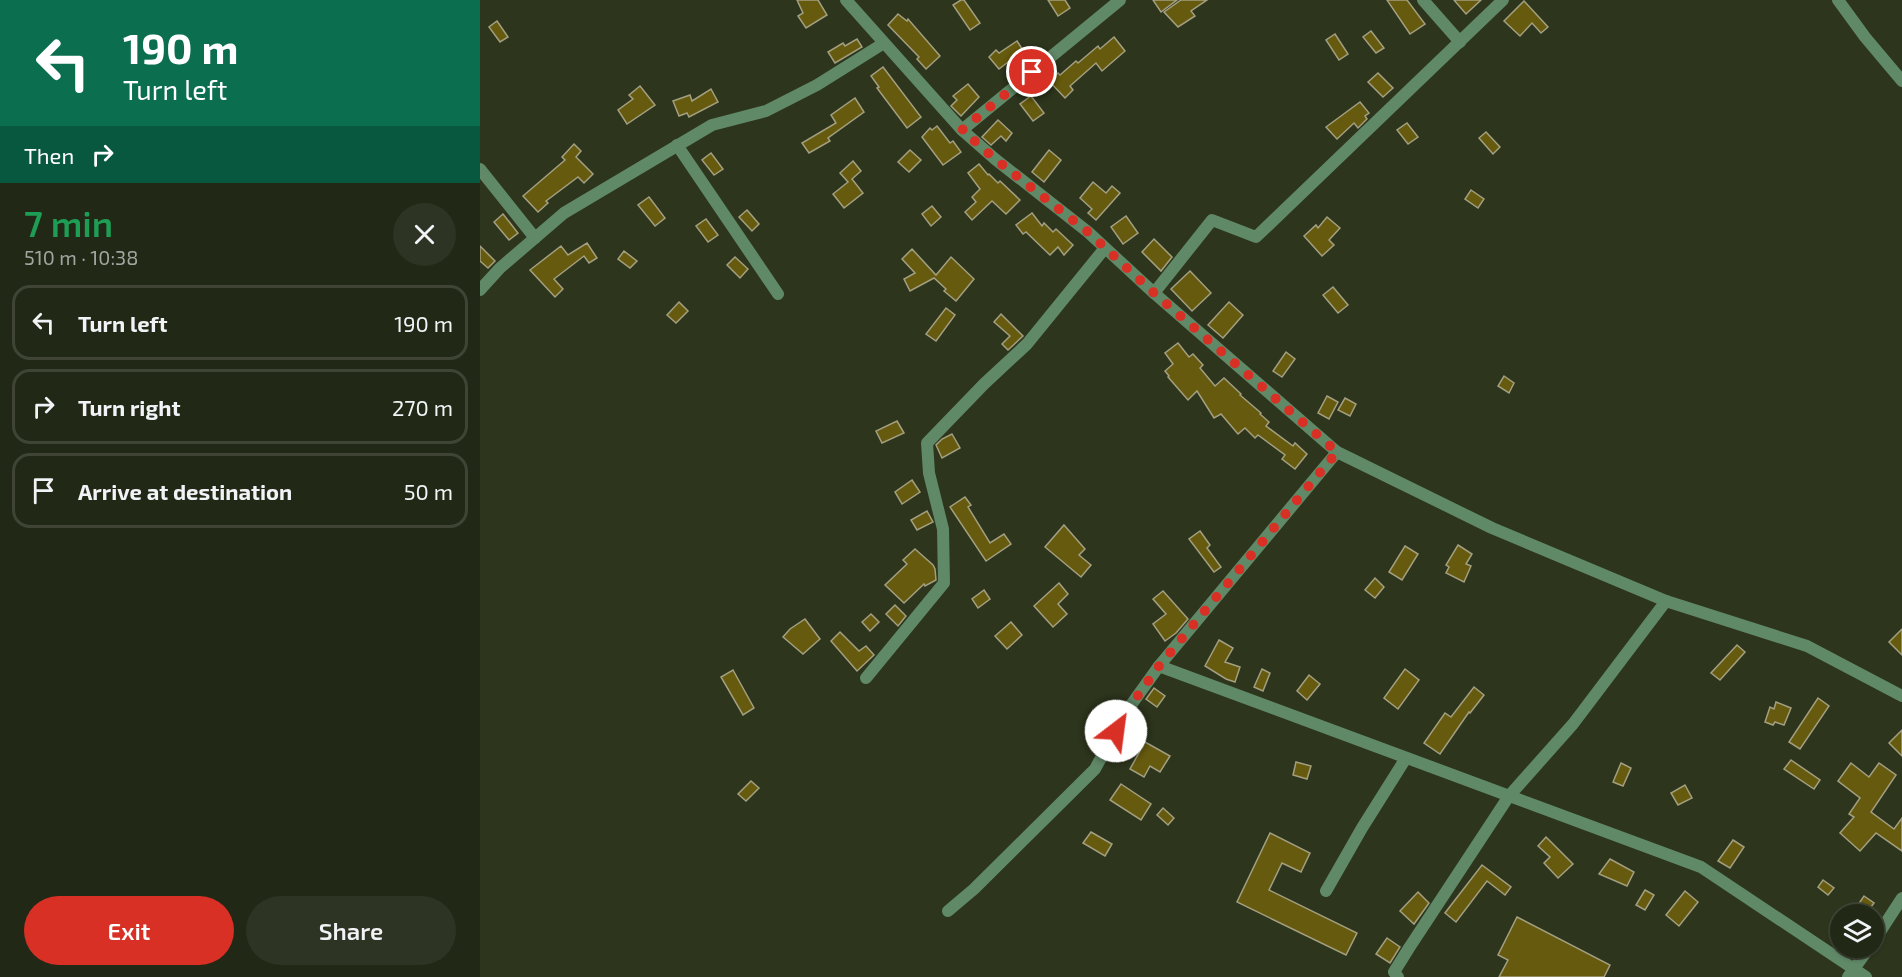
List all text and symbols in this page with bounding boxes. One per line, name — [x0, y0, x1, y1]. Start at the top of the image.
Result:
text: 190 m — [123, 22, 239, 72]
icon: left — [24, 24, 102, 102]
pin — [1006, 46, 1057, 97]
icon: arrive — [1015, 55, 1048, 88]
text: Turn left — [123, 73, 227, 105]
icon: right — [86, 138, 119, 171]
text: Then — [24, 142, 74, 168]
text: 7 min — [24, 201, 113, 244]
button: close — [393, 203, 456, 266]
text: 510 m · 10:38 — [24, 245, 138, 269]
icon: left — [27, 306, 60, 339]
text: Turn left — [78, 310, 167, 336]
text: 190 m — [394, 310, 453, 336]
icon: right — [27, 390, 60, 423]
text: Turn right — [78, 394, 180, 420]
text: 270 m — [392, 394, 453, 420]
icon: arrive — [27, 474, 60, 507]
text: Arrive at destination — [78, 478, 292, 504]
text: 50 m — [404, 478, 453, 504]
position arrow — [1084, 699, 1148, 763]
button: Exit — [24, 896, 234, 965]
button: Share — [246, 896, 456, 965]
map controls — [1830, 904, 1884, 958]
button: layers — [1830, 904, 1884, 958]

